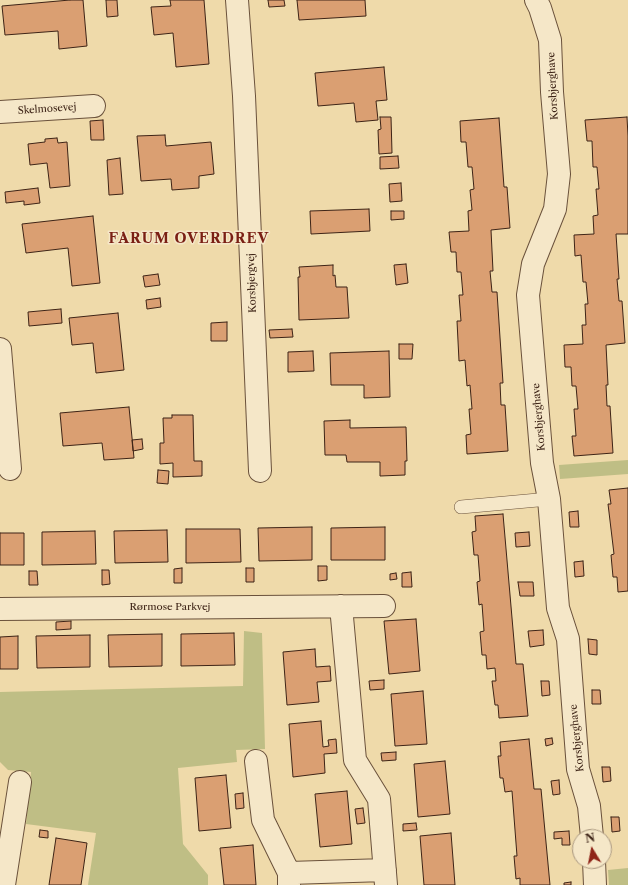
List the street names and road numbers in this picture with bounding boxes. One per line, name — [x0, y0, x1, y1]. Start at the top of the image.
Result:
street label: Korsbjerghave — [545, 52, 561, 120]
street label: Skelmosevej — [17, 101, 77, 117]
street label: Korsbjergvej — [245, 253, 259, 313]
street label: Korsbjerghave — [530, 383, 548, 451]
street label: Rørmose Parkvej — [130, 601, 210, 613]
street label: Korsbjerghave — [567, 704, 587, 772]

